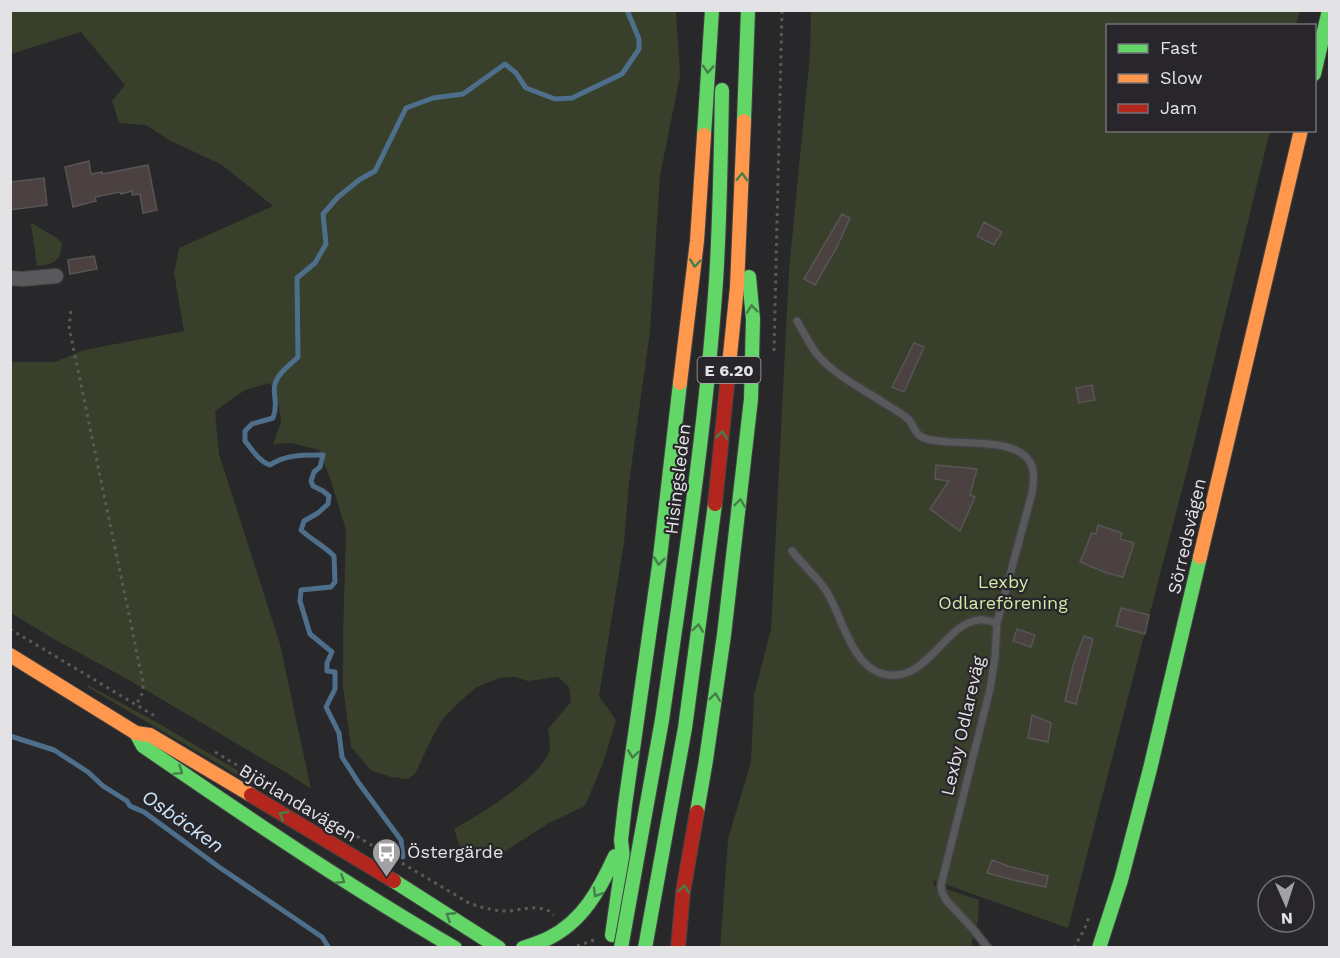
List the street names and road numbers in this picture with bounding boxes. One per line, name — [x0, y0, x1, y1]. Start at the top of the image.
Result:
road number: E 6.20 — [698, 357, 760, 383]
street label: Hisingsleden — [660, 422, 695, 535]
street label: Sörredsvägen — [1163, 476, 1210, 596]
street label: Lexby Odlareväg — [936, 654, 989, 798]
street label: Björlandavägen — [236, 759, 361, 846]

